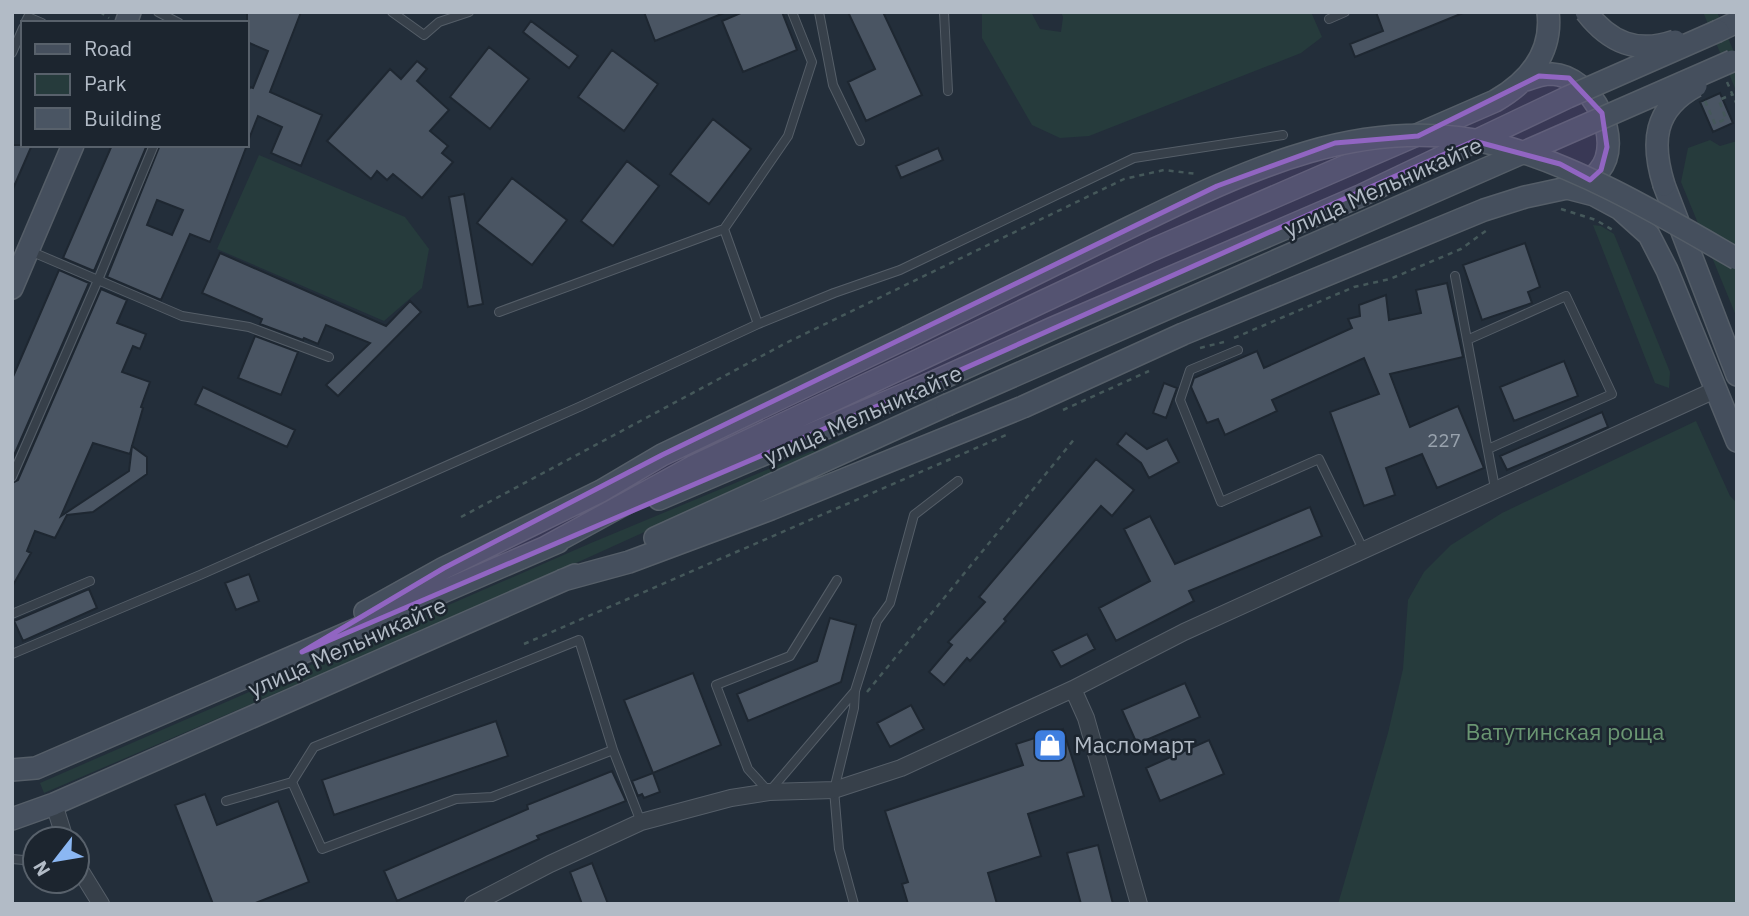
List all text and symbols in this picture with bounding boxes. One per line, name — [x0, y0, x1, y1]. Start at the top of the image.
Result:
legend — [21, 21, 248, 147]
text: Road — [84, 34, 132, 62]
text: Park — [84, 69, 127, 97]
text: Building — [84, 104, 161, 132]
street label: улица Мельникайте — [1279, 129, 1486, 243]
street label: улица Мельникайте — [759, 357, 966, 471]
house number: 227 — [1427, 428, 1461, 452]
street label: улица Мельникайте — [243, 589, 450, 703]
park label: Ватутинская роща — [1466, 716, 1664, 746]
shop icon: Масломарт — [1031, 726, 1069, 764]
place label: Масломарт — [1074, 729, 1195, 759]
north arrow — [21, 825, 91, 895]
text: N — [28, 857, 55, 881]

